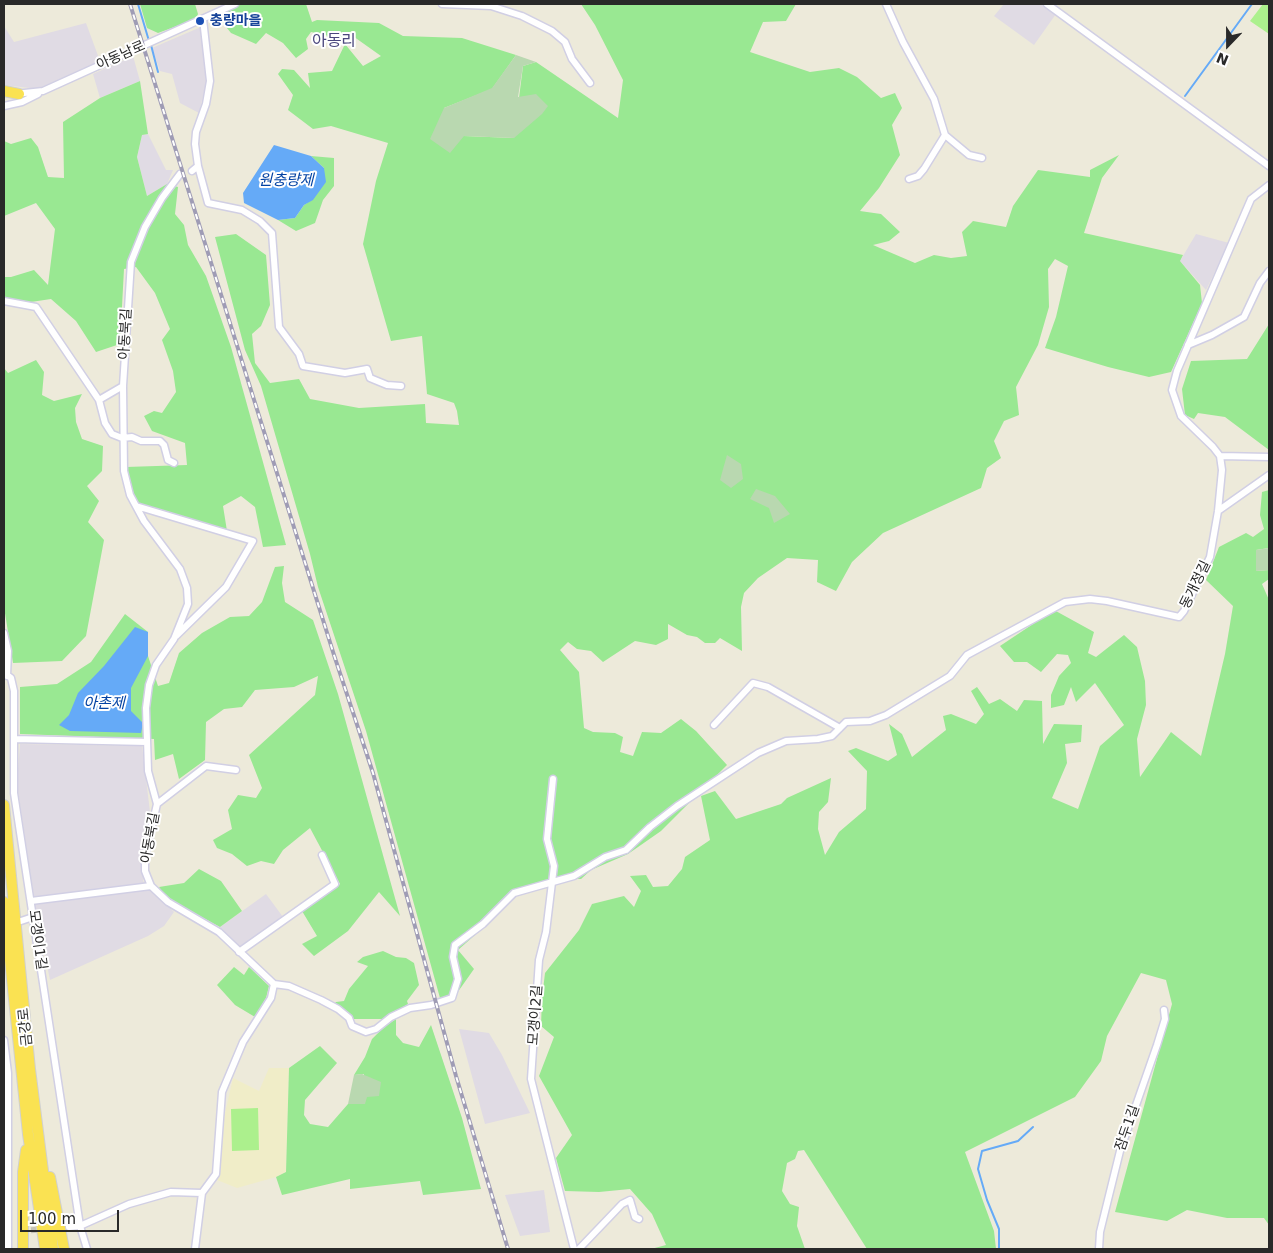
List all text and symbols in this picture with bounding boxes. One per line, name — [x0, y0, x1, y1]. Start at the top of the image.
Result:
place label: 충량마을 — [210, 13, 262, 29]
marker: 충량마을 — [194, 15, 206, 27]
north arrow — [1203, 20, 1253, 70]
district label: 아동리 — [312, 32, 356, 52]
street label: 아동남로 — [94, 38, 148, 74]
text: N — [1214, 49, 1231, 69]
water label: 원충량제 — [258, 172, 314, 190]
street label: 아동북길 — [116, 308, 136, 360]
street label: 동개정길 — [1177, 558, 1215, 612]
water label: 아촌제 — [83, 695, 125, 713]
street label: 아동북길 — [138, 811, 164, 865]
street label: 모갱이1길 — [24, 909, 50, 971]
street label: 모갱이2길 — [526, 984, 546, 1046]
street label: 금강로 — [16, 1007, 36, 1047]
street label: 잠두1길 — [1112, 1103, 1144, 1153]
scale bar — [22, 1200, 121, 1232]
text: 100 m — [28, 1210, 76, 1228]

